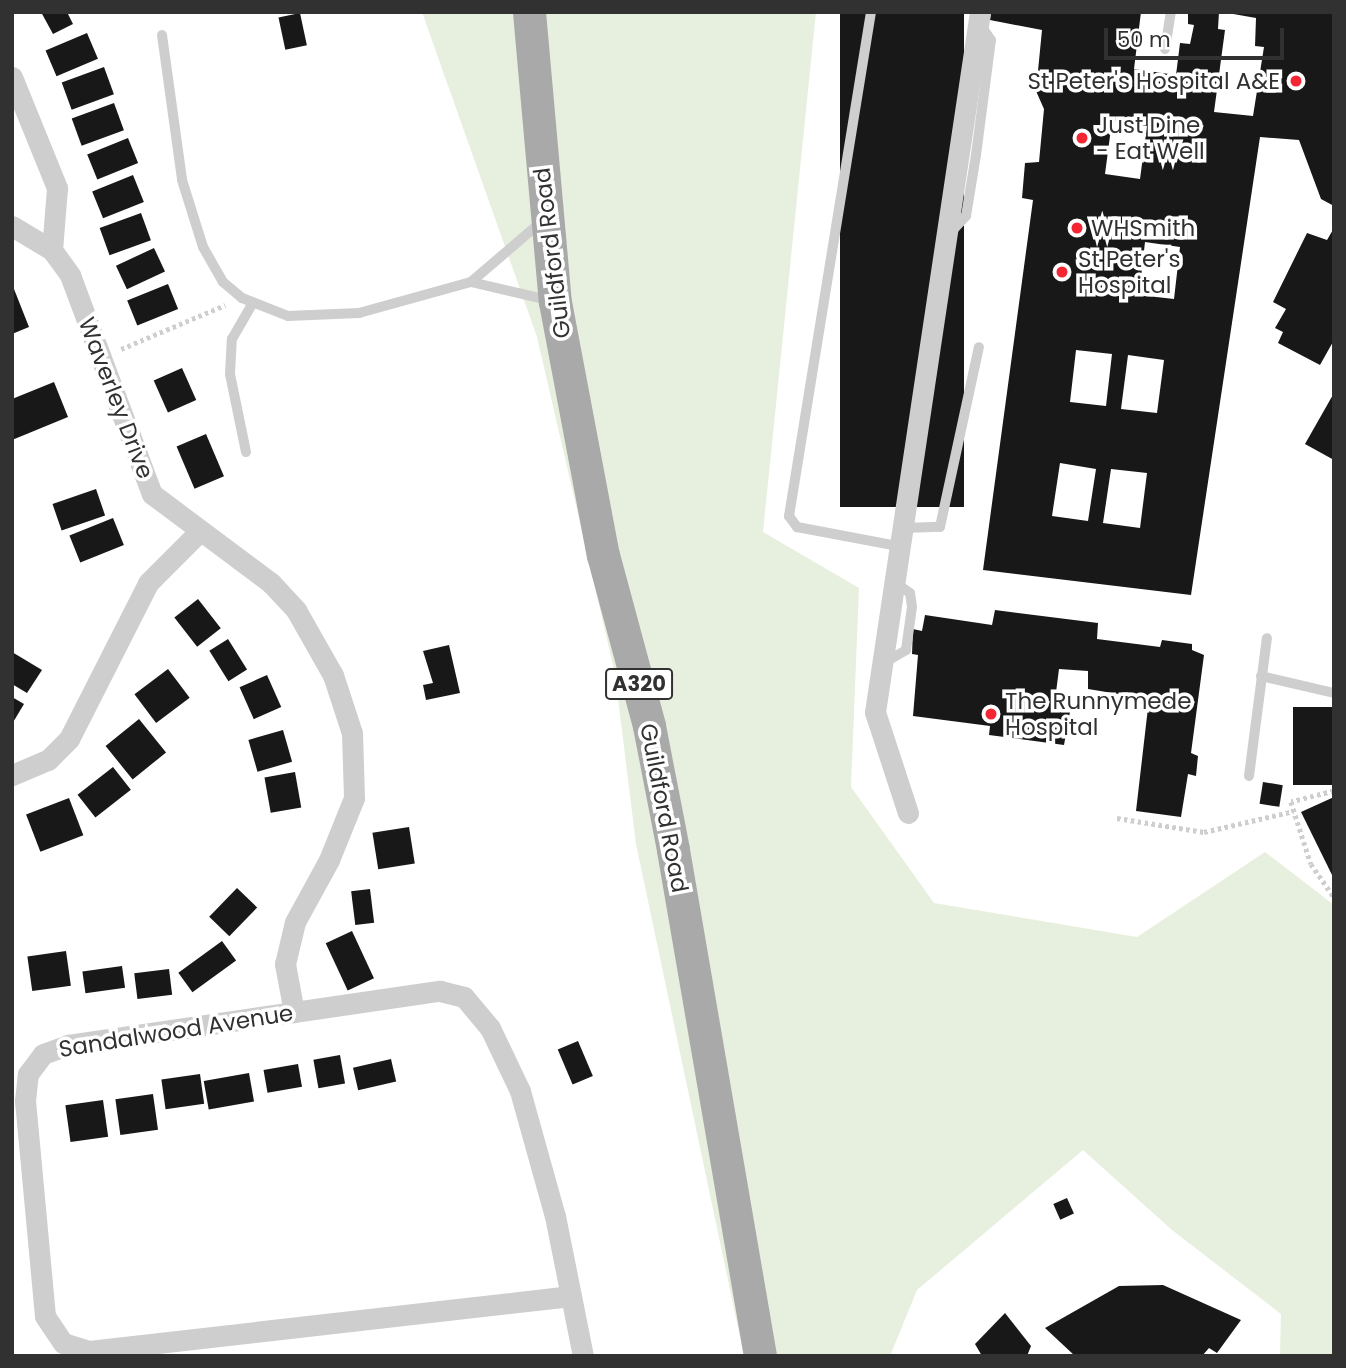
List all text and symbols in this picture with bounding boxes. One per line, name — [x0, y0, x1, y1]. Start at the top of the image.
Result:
scale bar — [1108, 14, 1288, 58]
text: 50 m — [1117, 25, 1171, 54]
place label: St Peter's Hospital A&E — [1028, 67, 1280, 95]
marker: St Peter's Hospital A&E — [1286, 71, 1306, 91]
place label: Just Dine - Eat Well — [1096, 111, 1205, 165]
marker: Just Dine - Eat Well — [1074, 130, 1090, 146]
street label: Guildford Road — [528, 166, 576, 340]
place label: WHSmith — [1091, 214, 1195, 242]
marker: WHSmith — [1069, 220, 1085, 236]
place label: St Peter's Hospital — [1078, 245, 1180, 299]
marker: St Peter's Hospital — [1052, 262, 1072, 282]
street label: Waverley Drive — [73, 314, 159, 482]
road number: A320 — [604, 666, 674, 702]
place label: The Runnymede Hospital — [1005, 687, 1191, 741]
marker: The Runnymede Hospital — [983, 706, 999, 722]
street label: Guildford Road — [634, 721, 694, 895]
street label: Sandalwood Avenue — [57, 999, 295, 1063]

